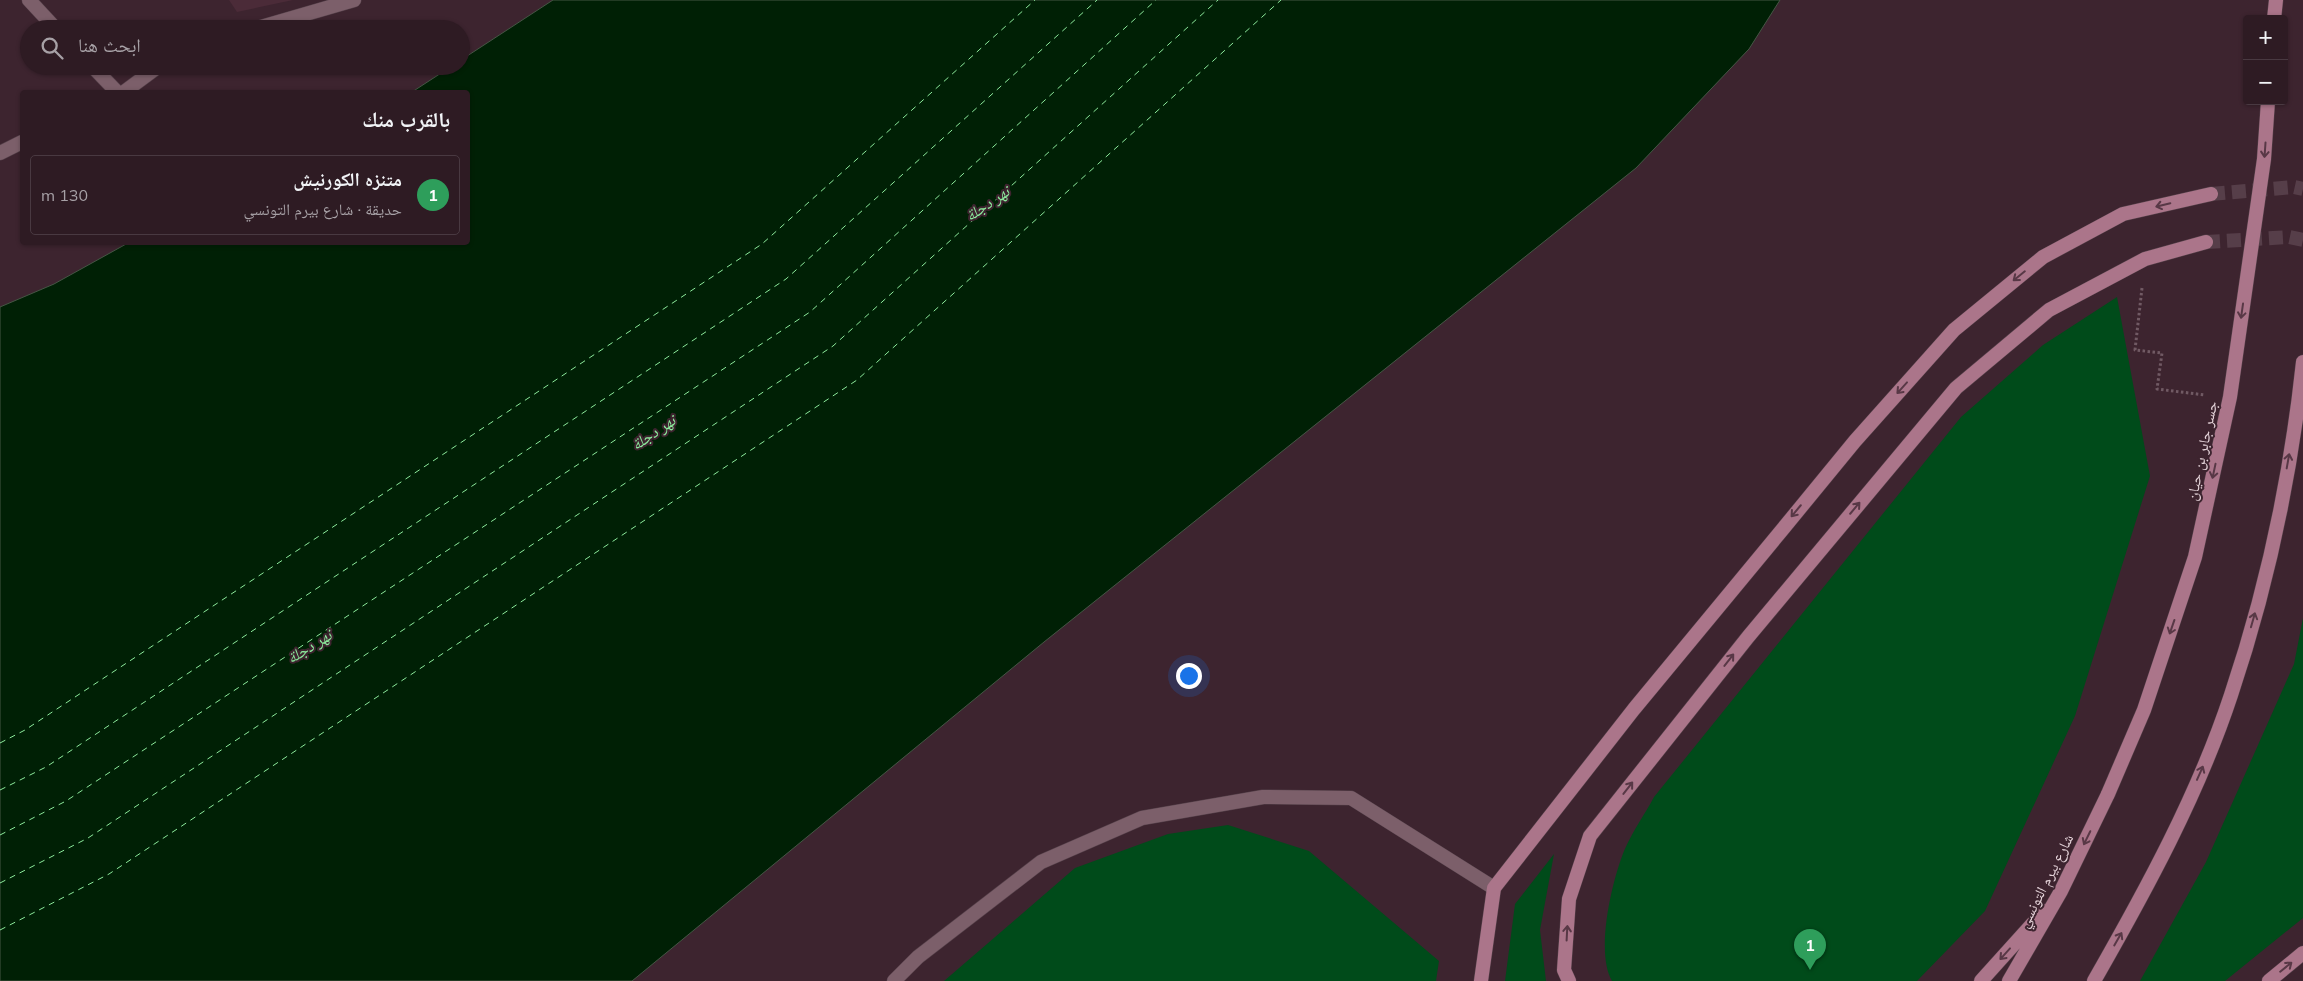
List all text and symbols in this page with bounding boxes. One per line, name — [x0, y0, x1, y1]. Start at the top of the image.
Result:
map controls — [2243, 15, 2288, 105]
button: + — [2243, 15, 2288, 60]
search box — [20, 20, 470, 75]
text: ابحث هنا — [78, 33, 141, 57]
icon: search — [38, 34, 66, 62]
button: − — [2243, 60, 2288, 105]
text: بالقرب منك — [362, 106, 450, 132]
one-way arrow — [2260, 142, 2269, 158]
text: متنزه الكورنيش — [293, 167, 402, 191]
water label: نهر دجلة — [961, 180, 1015, 225]
text: 130 m — [41, 185, 88, 205]
text: 1 — [428, 185, 438, 205]
text: حديقة · شارع بيرم التونسي — [244, 199, 402, 219]
one-way arrow — [2156, 201, 2172, 210]
one-way arrow — [2013, 270, 2026, 281]
one-way arrow — [2237, 303, 2247, 319]
one-way arrow — [1897, 381, 1908, 394]
street label: جسر جابر بن حيان — [2182, 399, 2222, 503]
water label: نهر دجلة — [627, 409, 681, 454]
one-way arrow — [2283, 454, 2293, 470]
one-way arrow — [2209, 462, 2218, 478]
one-way arrow — [1850, 502, 1861, 515]
one-way arrow — [1791, 505, 1802, 518]
one-way arrow — [2248, 612, 2258, 628]
one-way arrow — [2166, 619, 2176, 635]
water label: نهر دجلة — [283, 623, 337, 667]
one-way arrow — [1724, 654, 1735, 667]
your location — [1176, 663, 1202, 689]
one-way arrow — [2196, 766, 2206, 781]
one-way arrow — [1623, 782, 1634, 795]
one-way arrow — [2082, 830, 2091, 845]
street label: شارع بيرم التونسي — [2014, 831, 2080, 932]
one-way arrow — [1562, 926, 1571, 942]
pin: 1 — [1794, 929, 1826, 970]
one-way arrow — [2114, 932, 2124, 946]
one-way arrow — [1999, 947, 2011, 960]
one-way arrow — [2279, 962, 2292, 973]

